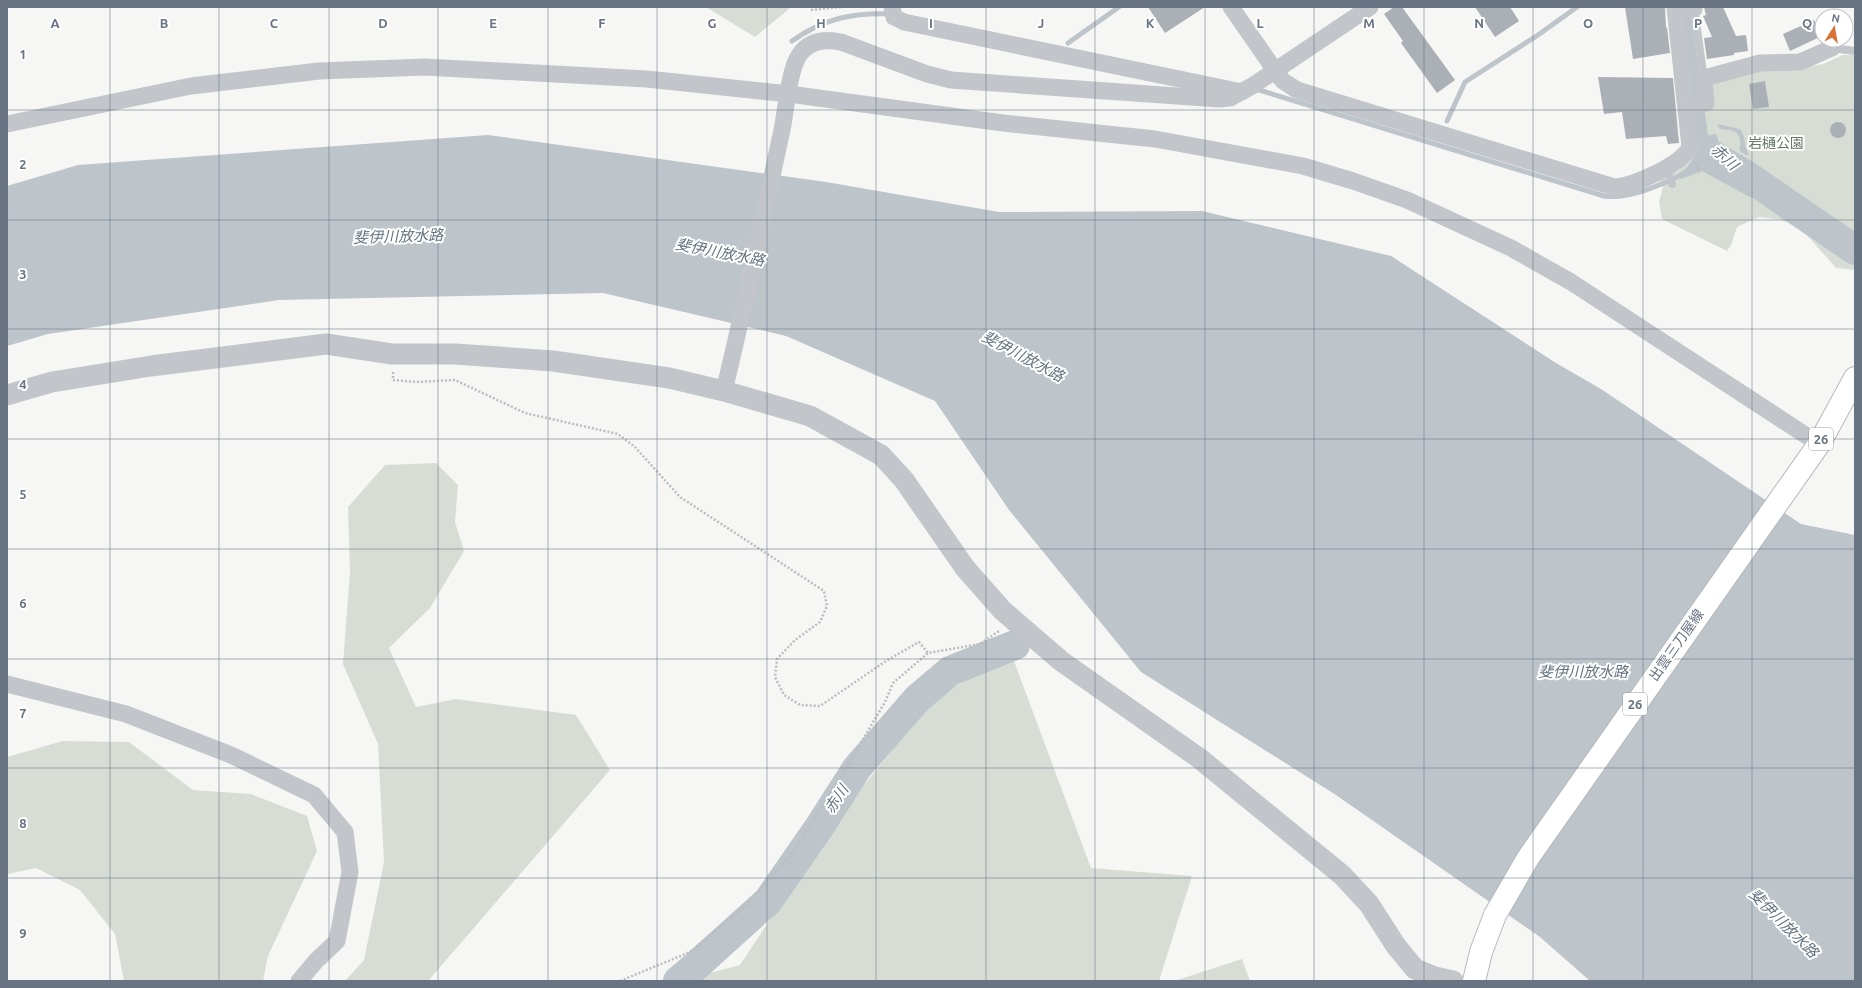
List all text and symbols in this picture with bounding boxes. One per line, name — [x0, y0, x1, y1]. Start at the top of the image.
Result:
north arrow — [1814, 8, 1854, 48]
text: N — [1831, 12, 1841, 25]
text: A — [50, 16, 60, 30]
text: B — [160, 16, 169, 30]
text: C — [270, 16, 279, 30]
text: D — [378, 16, 388, 30]
text: E — [489, 16, 497, 30]
text: F — [598, 16, 606, 30]
text: G — [708, 16, 717, 30]
text: H — [816, 16, 826, 30]
text: I — [929, 16, 933, 30]
text: J — [1038, 16, 1044, 30]
text: K — [1146, 16, 1155, 30]
text: L — [1256, 16, 1264, 30]
text: M — [1363, 16, 1375, 30]
text: N — [1474, 16, 1484, 30]
text: O — [1583, 16, 1593, 30]
text: P — [1694, 16, 1702, 30]
text: Q — [1802, 16, 1812, 30]
text: 1 — [19, 47, 27, 61]
park label: 岩樋公園 — [1748, 135, 1804, 151]
water label: 赤川 — [1708, 141, 1743, 175]
text: 2 — [19, 157, 27, 171]
water label: 斐伊川放水路 — [353, 226, 445, 246]
water label: 斐伊川放水路 — [674, 235, 768, 269]
text: 3 — [19, 267, 27, 281]
water label: 斐伊川放水路 — [979, 327, 1068, 386]
text: 4 — [19, 377, 27, 391]
road number: 26 — [1809, 428, 1833, 450]
text: 5 — [19, 487, 27, 501]
text: 6 — [19, 596, 27, 610]
street label: 出雲三刀屋線 — [1645, 606, 1707, 684]
water label: 斐伊川放水路 — [1538, 663, 1630, 680]
road number: 26 — [1623, 693, 1647, 715]
text: 7 — [19, 706, 27, 720]
water label: 赤川 — [821, 780, 853, 816]
text: 8 — [19, 816, 27, 830]
water label: 斐伊川放水路 — [1746, 885, 1823, 962]
text: 9 — [19, 926, 27, 940]

